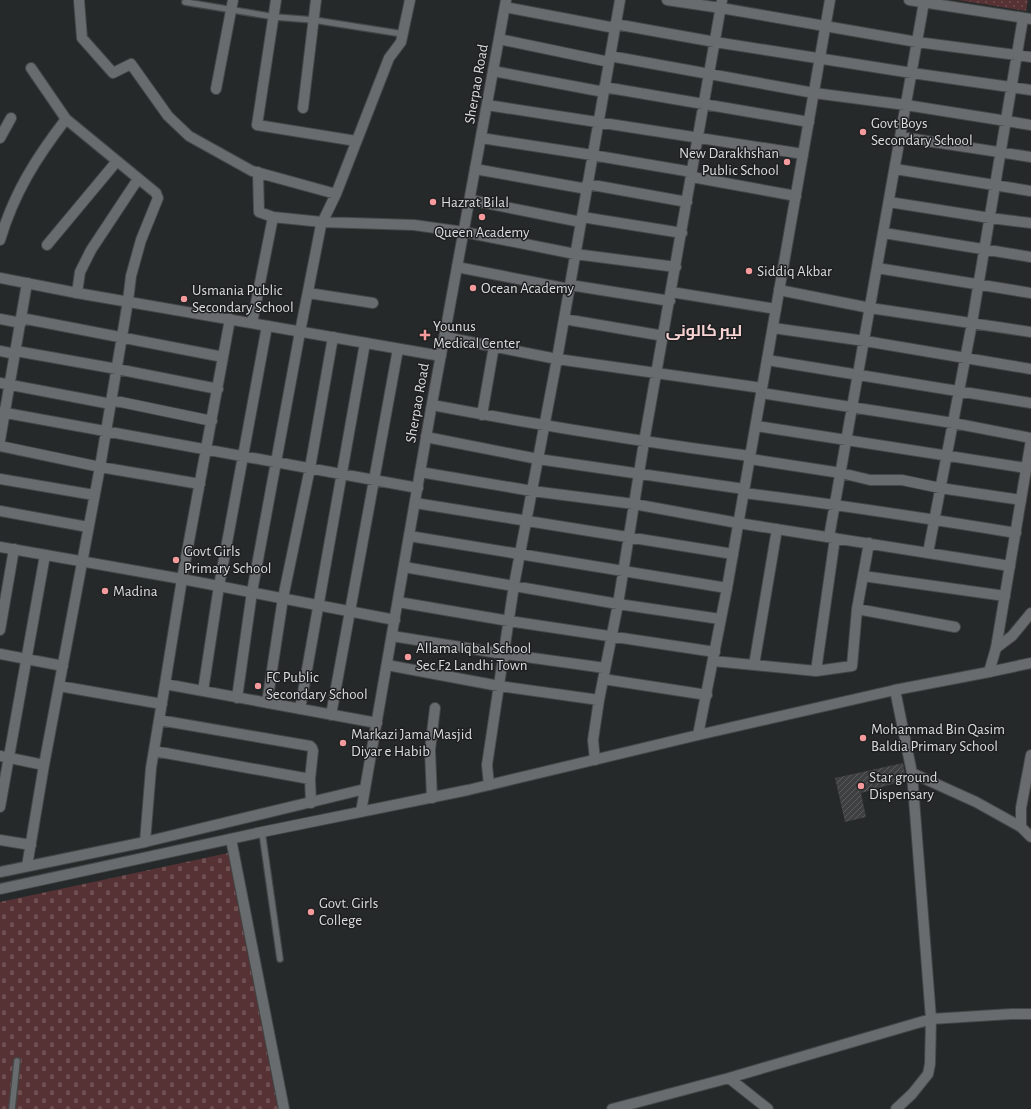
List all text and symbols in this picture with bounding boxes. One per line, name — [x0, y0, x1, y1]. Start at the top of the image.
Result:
street label: Sherpao Road — [462, 43, 491, 125]
place label: Govt Boys Secondary School — [871, 116, 973, 148]
marker: Govt Boys Secondary School — [858, 127, 868, 137]
place label: New Darakhshan Public School — [679, 146, 779, 178]
marker: New Darakhshan Public School — [782, 157, 792, 167]
place label: Hazrat Bilal — [441, 195, 509, 210]
marker: Hazrat Bilal — [428, 197, 438, 207]
marker: Queen Academy — [477, 212, 487, 222]
place label: Queen Academy — [434, 225, 530, 240]
place label: Siddiq Akbar — [757, 264, 832, 279]
marker: Siddiq Akbar — [744, 266, 754, 276]
place label: Ocean Academy — [481, 281, 575, 296]
place label: Usmania Public Secondary School — [192, 283, 294, 315]
marker: Ocean Academy — [468, 283, 478, 293]
marker: Usmania Public Secondary School — [179, 294, 189, 304]
place label: Younus Medical Center — [433, 319, 520, 351]
district label: لیبر کالونی — [666, 323, 742, 340]
marker: Younus Medical Center — [420, 330, 430, 340]
street label: Sherpao Road — [403, 362, 432, 444]
place label: Govt Girls Primary School — [184, 544, 272, 576]
marker: Govt Girls Primary School — [171, 555, 181, 565]
place label: Madina — [113, 584, 158, 599]
marker: Madina — [100, 586, 110, 596]
place label: Allama Iqbal School Sec F2 Landhi Town — [416, 641, 531, 673]
marker: Allama Iqbal School Sec F2 Landhi Town — [403, 652, 413, 662]
place label: FC Public Secondary School — [266, 670, 368, 702]
marker: FC Public Secondary School — [253, 681, 263, 691]
place label: Mohammad Bin Qasim Baldia Primary School — [871, 722, 1005, 754]
place label: Markazi Jama Masjid Diyar e Habib — [351, 727, 472, 759]
marker: Mohammad Bin Qasim Baldia Primary School — [858, 733, 868, 743]
marker: Markazi Jama Masjid Diyar e Habib — [338, 738, 348, 748]
place label: Star ground Dispensary — [869, 770, 938, 802]
marker: Star ground Dispensary — [856, 781, 866, 791]
place label: Govt. Girls College — [319, 896, 378, 928]
marker: Govt. Girls College — [306, 907, 316, 917]

